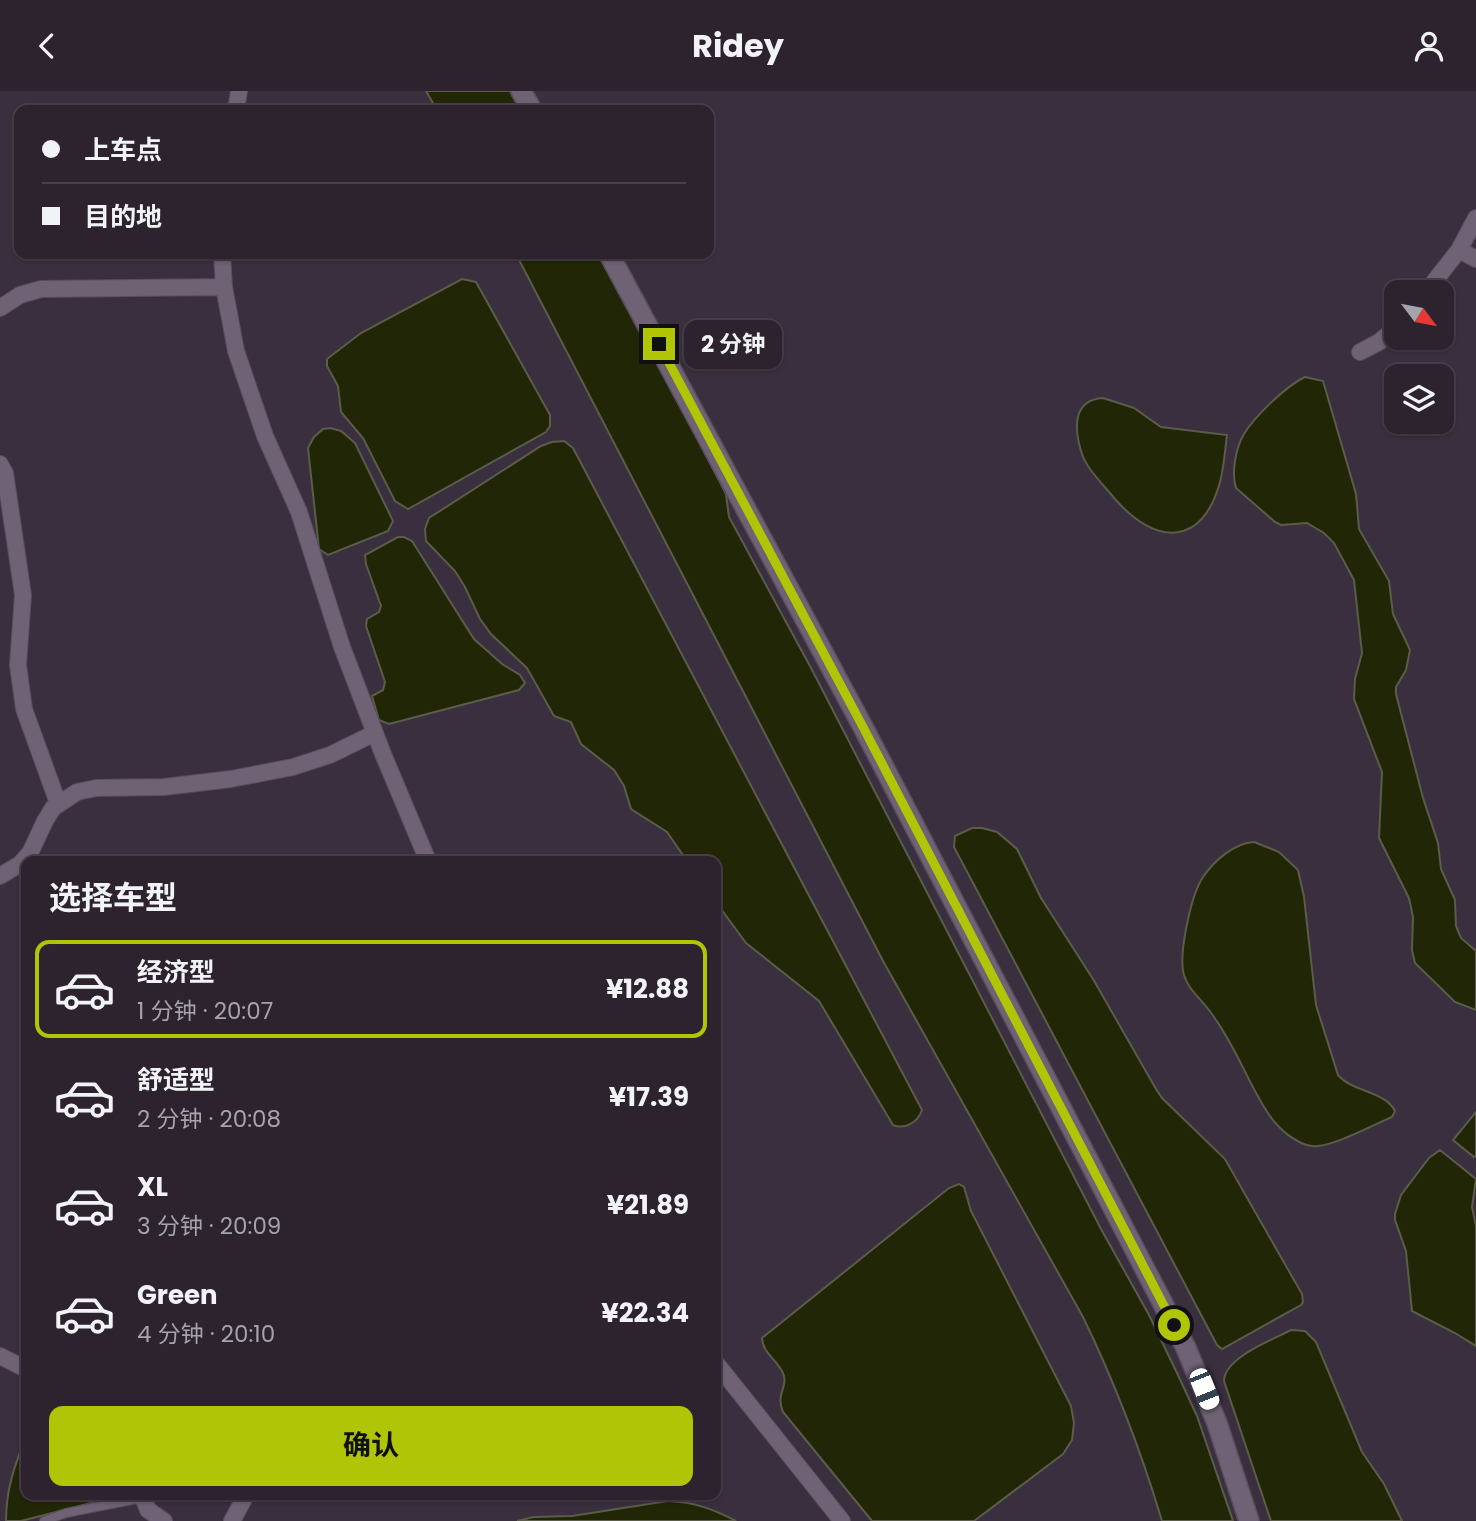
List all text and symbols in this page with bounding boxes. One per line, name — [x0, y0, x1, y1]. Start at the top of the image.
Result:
text: Ridey — [692, 23, 784, 68]
icon: back — [28, 27, 66, 65]
icon: person — [1410, 27, 1448, 65]
text: 上车点 — [84, 132, 162, 168]
text: 目的地 — [84, 199, 162, 235]
north arrow — [1384, 280, 1454, 350]
map controls — [1384, 280, 1454, 434]
callout: 2 分钟 — [684, 320, 782, 369]
route end — [643, 328, 675, 360]
text: 2 分钟 — [701, 328, 765, 360]
button: layers — [1384, 364, 1454, 434]
text: 选择车型 — [49, 875, 177, 920]
text: 经济型 — [137, 954, 215, 990]
icon: car — [53, 958, 116, 1021]
text: ¥12.88 — [606, 971, 689, 1007]
text: 1 分钟 · 20:07 — [137, 995, 273, 1027]
text: 舒适型 — [137, 1062, 215, 1098]
icon: car — [53, 1066, 116, 1129]
text: ¥17.39 — [609, 1079, 689, 1115]
text: 2 分钟 · 20:08 — [137, 1103, 281, 1135]
text: XL — [137, 1169, 168, 1205]
icon: car — [53, 1174, 116, 1237]
text: ¥21.89 — [607, 1187, 689, 1223]
text: 3 分钟 · 20:09 — [137, 1210, 281, 1242]
text: Green — [137, 1277, 218, 1313]
icon: car — [53, 1282, 116, 1345]
text: ¥22.34 — [601, 1295, 689, 1331]
route start — [1158, 1309, 1190, 1341]
text: 4 分钟 · 20:10 — [137, 1318, 275, 1350]
car — [1187, 1366, 1222, 1412]
button: 确认 — [49, 1406, 693, 1486]

